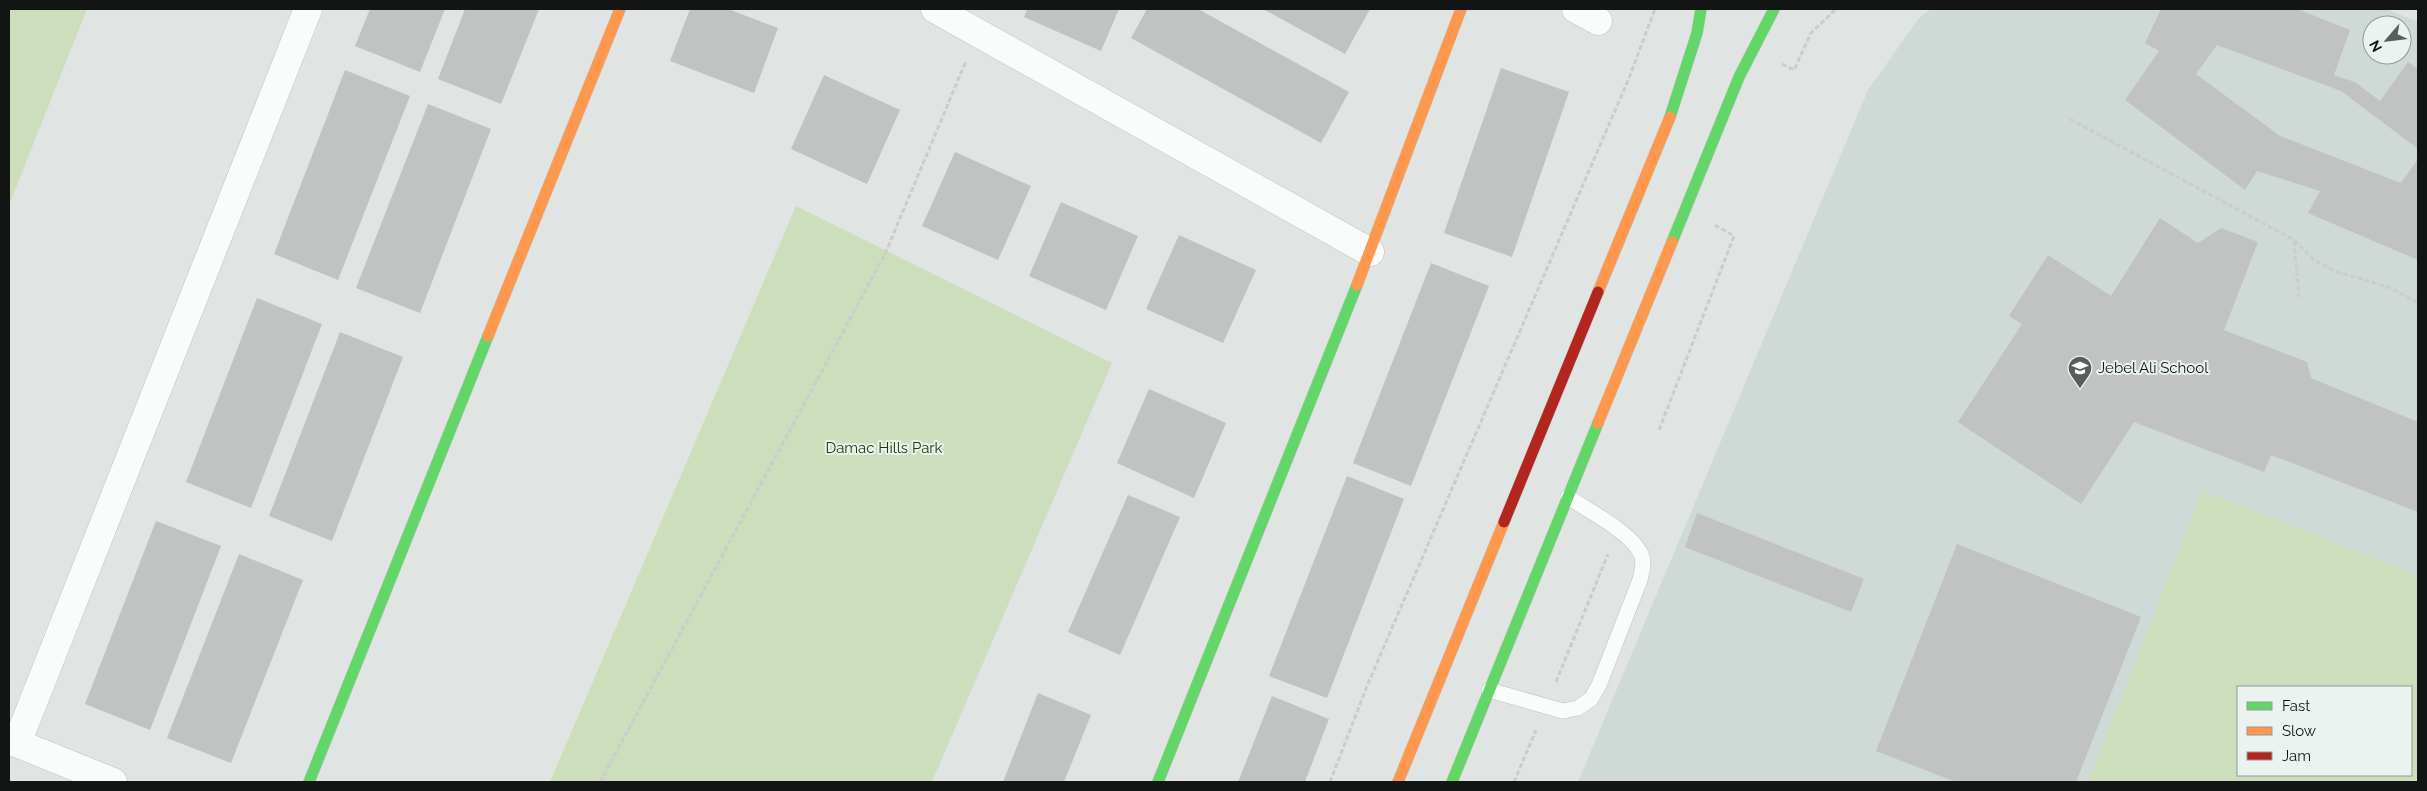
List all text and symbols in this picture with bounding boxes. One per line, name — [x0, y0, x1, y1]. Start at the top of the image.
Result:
north arrow — [2362, 15, 2412, 65]
text: N — [2366, 38, 2385, 55]
school or university icon: Jebel Ali School — [2067, 355, 2093, 389]
place label: Jebel Ali School — [2098, 359, 2209, 377]
park label: Damac Hills Park — [825, 439, 943, 457]
legend — [2237, 686, 2412, 776]
text: Fast — [2282, 697, 2310, 715]
text: Slow — [2282, 722, 2316, 740]
text: Jam — [2282, 747, 2311, 765]

